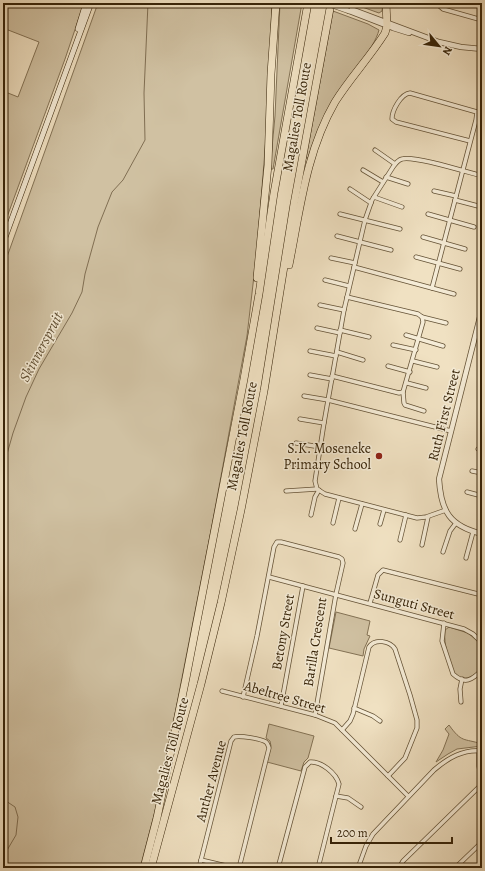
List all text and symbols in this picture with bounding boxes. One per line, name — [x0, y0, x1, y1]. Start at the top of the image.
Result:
north arrow — [419, 26, 459, 66]
text: N — [439, 43, 456, 58]
street label: Magalies Toll Route — [278, 61, 316, 173]
water label: Skinnerspruit — [14, 308, 68, 385]
street label: Ruth First Street — [423, 367, 465, 463]
street label: Magalies Toll Route — [222, 380, 262, 492]
place label: S.K. Moseneke Primary School — [283, 439, 372, 474]
marker: S.K. Moseneke Primary School — [374, 451, 384, 461]
street label: Sunguti Street — [371, 584, 457, 624]
street label: Betony Street — [267, 592, 299, 672]
street label: Barilla Crescent — [299, 596, 331, 688]
street label: Abeltree Street — [241, 676, 328, 718]
street label: Magalies Toll Route — [147, 695, 193, 807]
street label: Anther Avenue — [191, 738, 231, 825]
scale bar — [331, 819, 452, 845]
text: 200 m — [337, 825, 368, 841]

